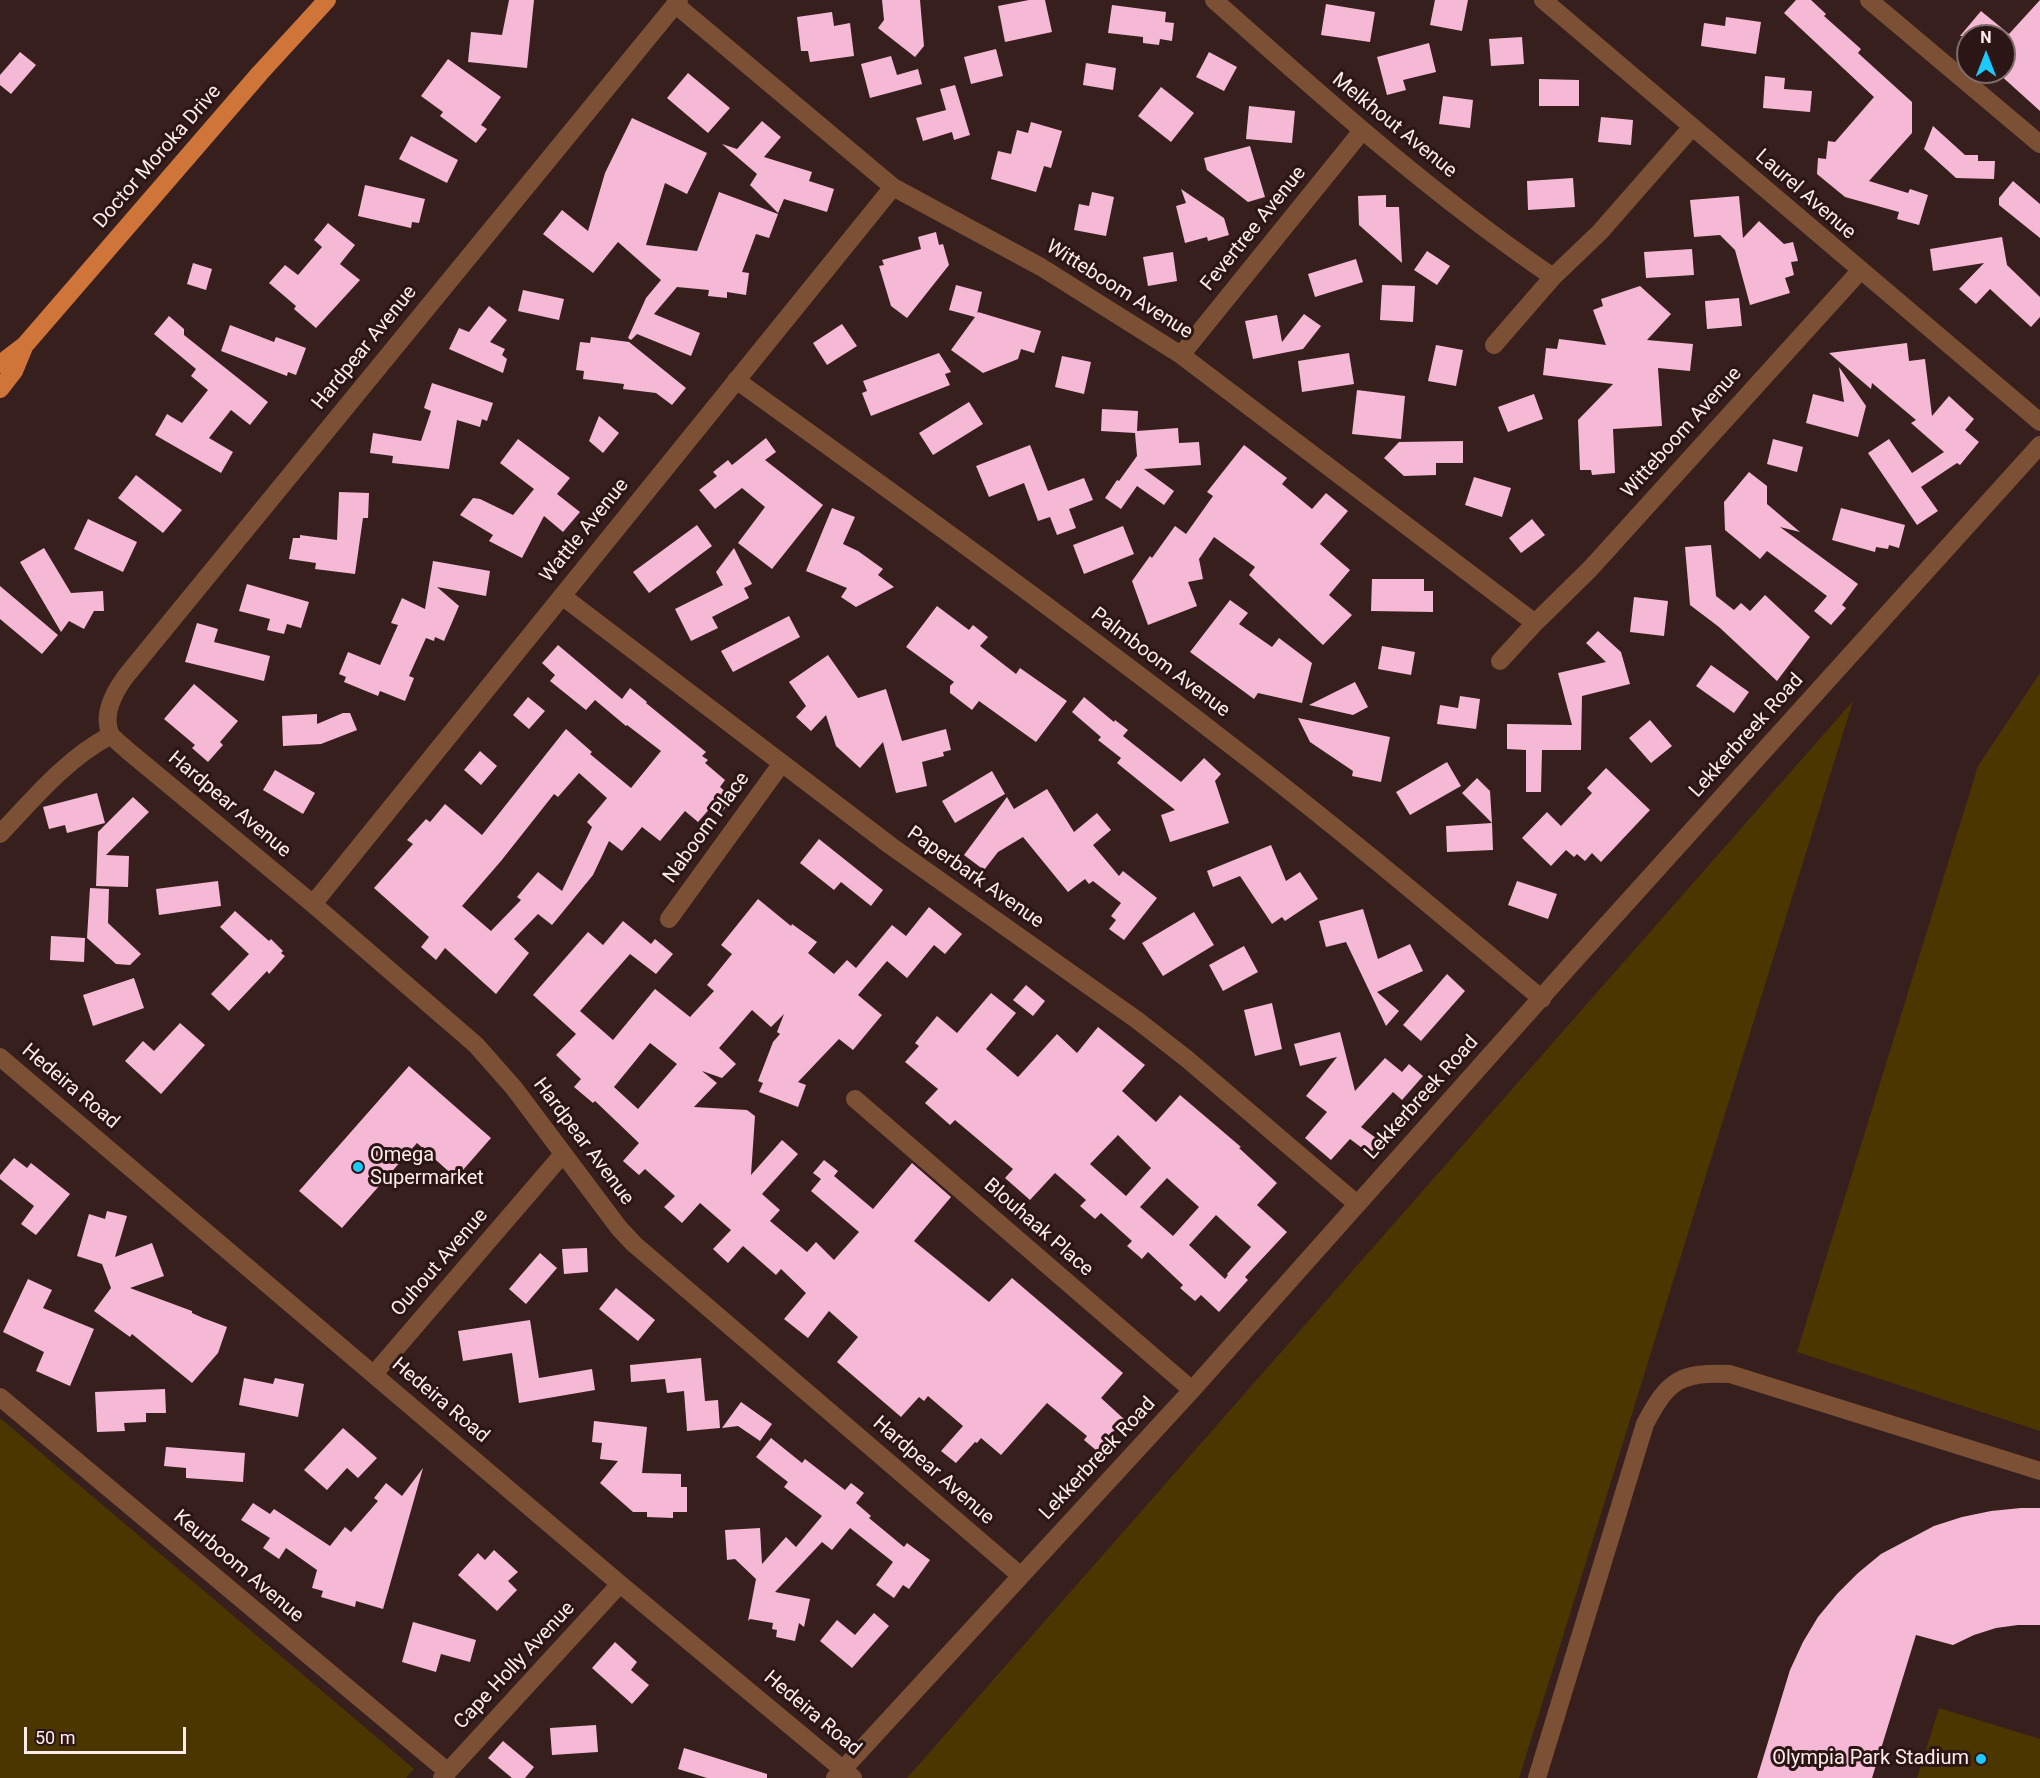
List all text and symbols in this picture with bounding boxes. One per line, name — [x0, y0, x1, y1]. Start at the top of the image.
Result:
north arrow — [1956, 24, 2016, 84]
text: N — [1980, 28, 1992, 47]
street label: Melkhout Avenue — [1327, 68, 1461, 184]
street label: Doctor Moroka Drive — [89, 80, 227, 234]
street label: Laurel Avenue — [1750, 145, 1860, 245]
street label: Fevertree Avenue — [1196, 162, 1312, 296]
street label: Witteboom Avenue — [1041, 235, 1197, 345]
street label: Hardpear Avenue — [308, 281, 422, 415]
street label: Witteboom Avenue — [1617, 362, 1747, 504]
street label: Wattle Avenue — [536, 474, 634, 588]
street label: Palmboom Avenue — [1086, 603, 1234, 723]
street label: Lekkerbreek Road — [1685, 669, 1809, 803]
street label: Hardpear Avenue — [163, 747, 295, 863]
street label: Naboom Place — [659, 768, 755, 888]
street label: Paperbark Avenue — [902, 822, 1048, 934]
street label: Lekkerbreek Road — [1360, 1031, 1484, 1165]
street label: Hedeira Road — [16, 1039, 124, 1135]
street label: Hardpear Avenue — [527, 1074, 639, 1210]
place label: Omega Supermarket — [370, 1144, 484, 1191]
marker: Omega Supermarket — [351, 1160, 365, 1174]
street label: Blouhaak Place — [978, 1174, 1098, 1282]
street label: Ouhout Avenue — [387, 1204, 493, 1322]
street label: Hedeira Road — [386, 1353, 494, 1449]
street label: Lekkerbreek Road — [1035, 1393, 1161, 1525]
street label: Hardpear Avenue — [867, 1412, 999, 1530]
street label: Keurboom Avenue — [168, 1506, 308, 1628]
street label: Cape Holly Avenue — [450, 1597, 580, 1735]
street label: Hedeira Road — [758, 1666, 866, 1762]
scale bar — [27, 1715, 189, 1753]
text: 50 m — [35, 1727, 75, 1748]
place label: Olympia Park Stadium — [1772, 1747, 1969, 1771]
marker: Olympia Park Stadium — [1974, 1752, 1988, 1766]

